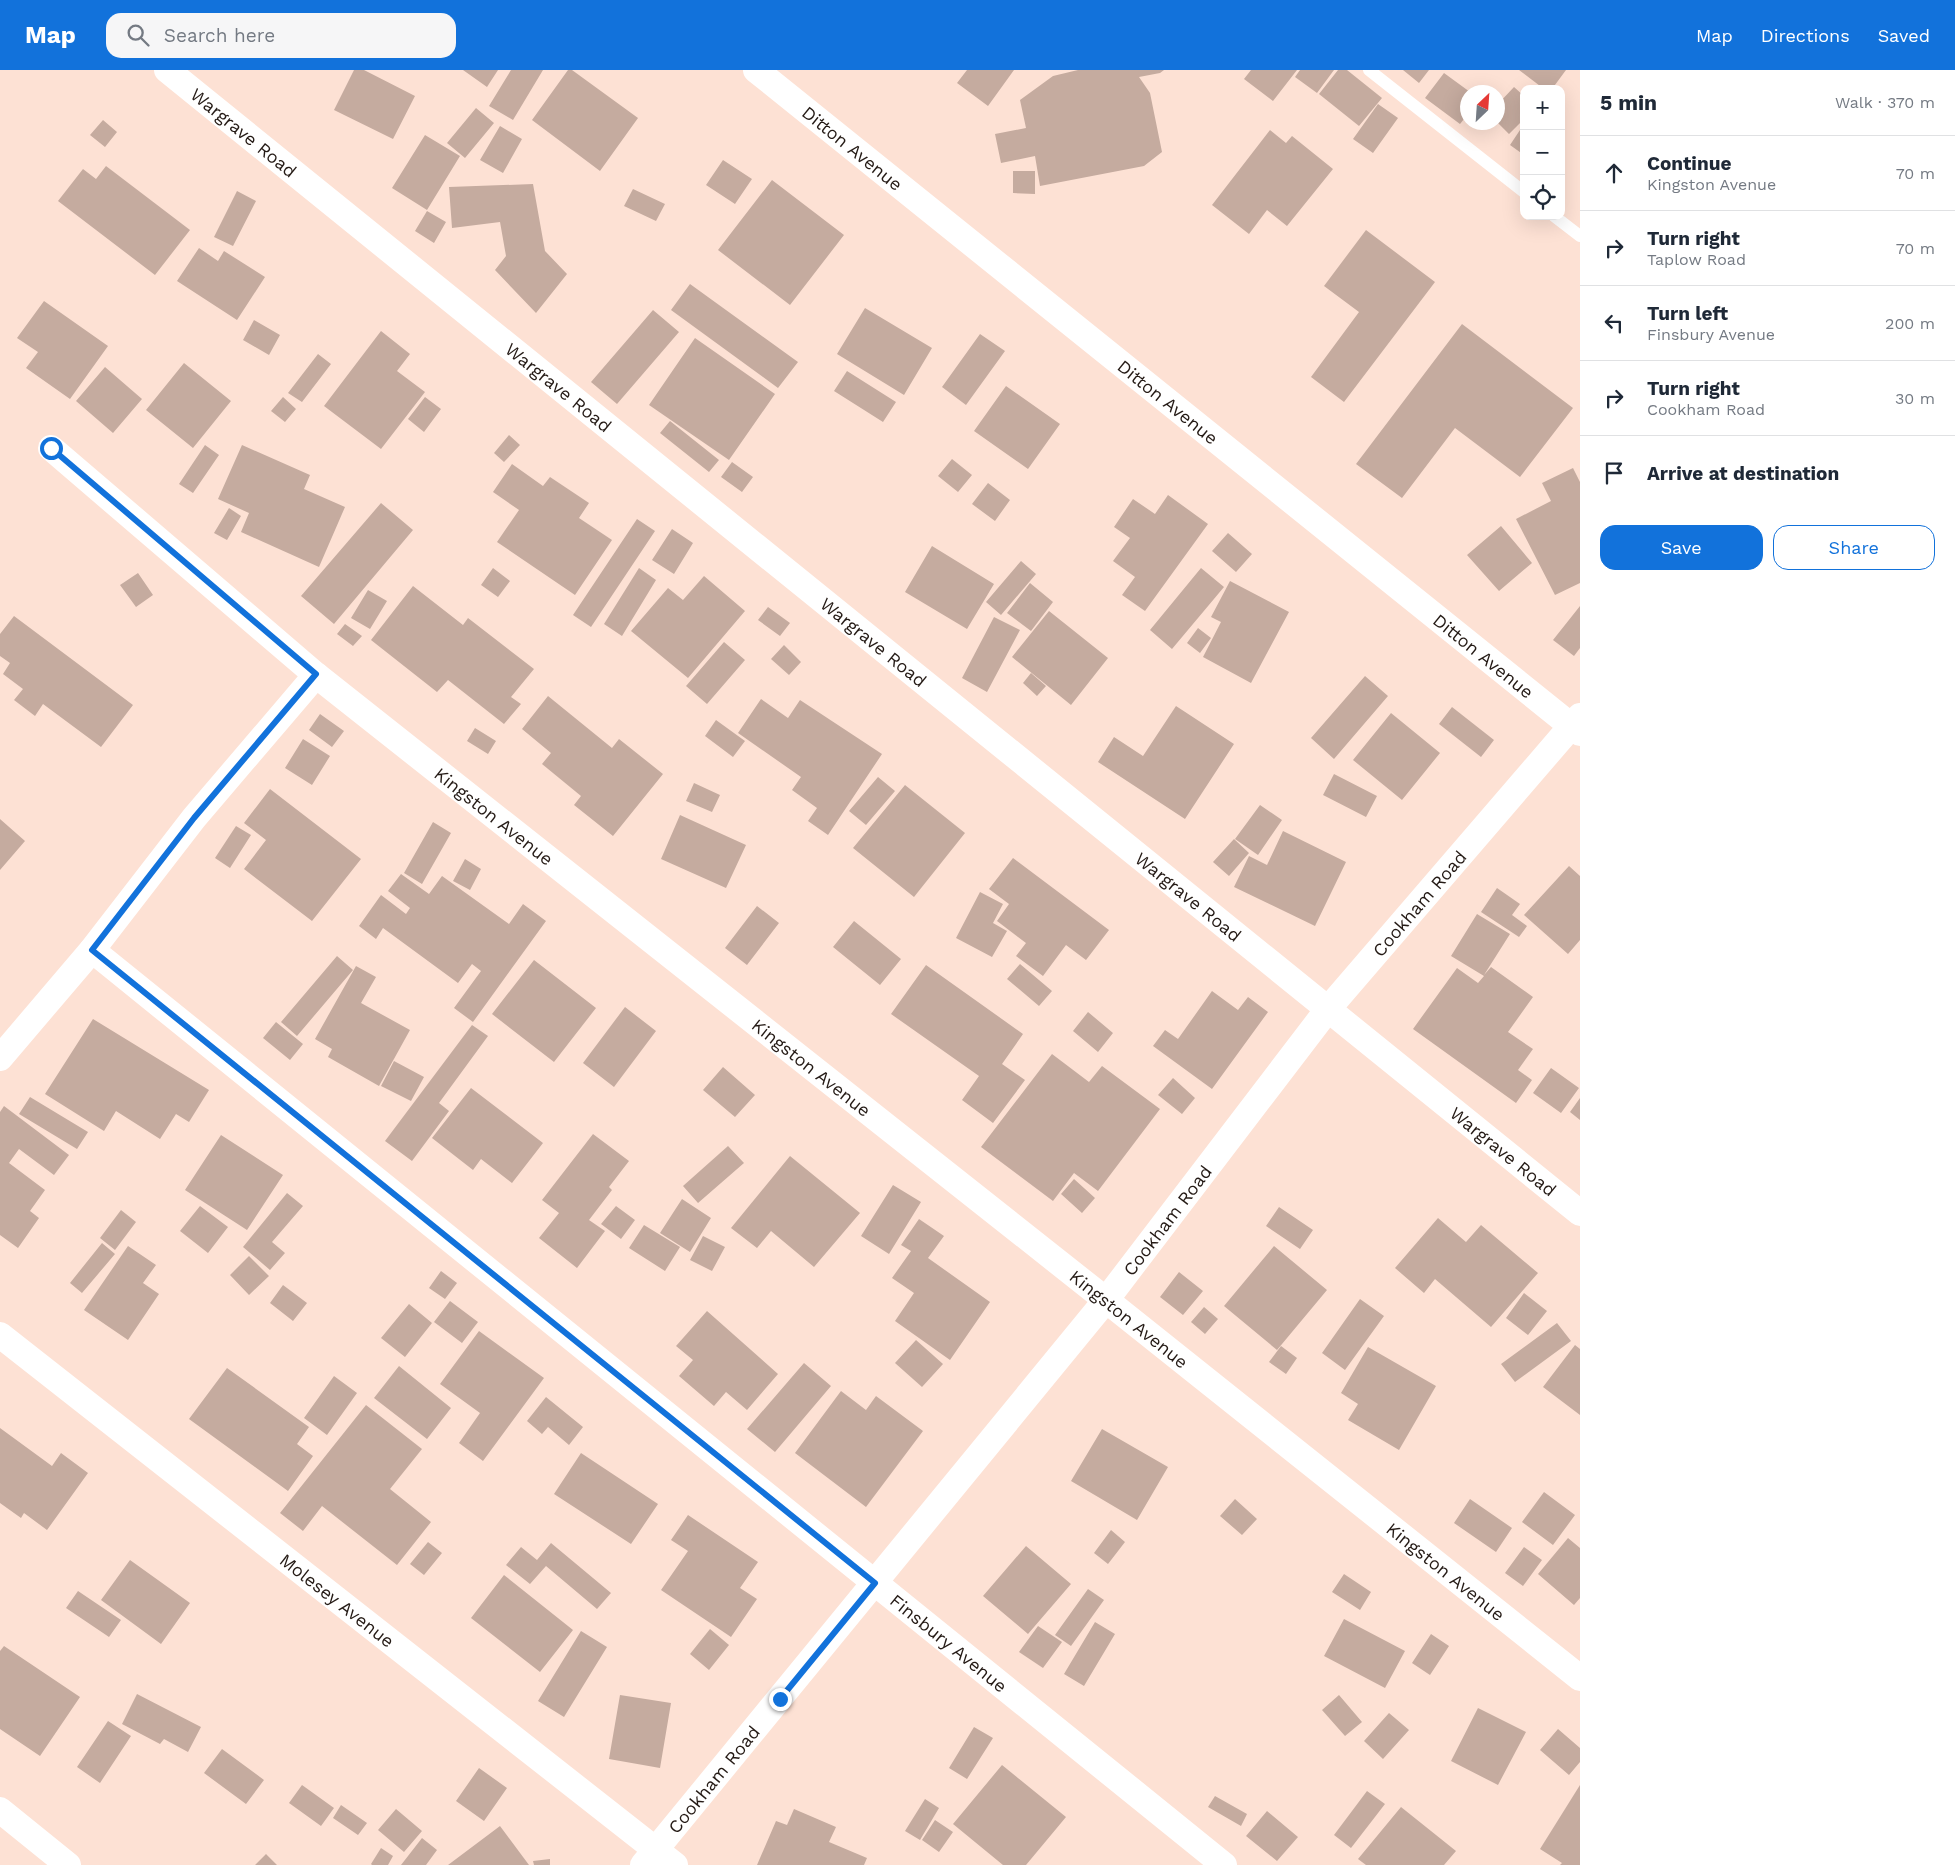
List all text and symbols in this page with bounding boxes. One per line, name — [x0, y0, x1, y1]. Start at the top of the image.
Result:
search box — [106, 13, 456, 58]
text: Map — [25, 21, 76, 49]
icon: search — [124, 21, 152, 49]
text: Search here — [164, 24, 275, 47]
text: Map — [1696, 25, 1733, 46]
text: Directions — [1761, 25, 1850, 46]
text: Saved — [1878, 25, 1930, 46]
street label: Wargrave Road — [187, 83, 301, 181]
north arrow — [1460, 85, 1505, 130]
map controls — [1520, 85, 1565, 220]
button: + — [1520, 85, 1565, 130]
text: 5 min — [1600, 90, 1657, 115]
text: Walk · 370 m — [1835, 93, 1935, 112]
street label: Ditton Avenue — [798, 101, 907, 194]
button: − — [1520, 130, 1565, 175]
text: Continue — [1647, 152, 1731, 175]
icon: ahead — [1600, 159, 1628, 187]
text: 70 m — [1896, 164, 1935, 183]
button: locate — [1520, 175, 1565, 220]
text: Kingston Avenue — [1647, 175, 1776, 194]
text: Turn right — [1647, 227, 1740, 250]
icon: right — [1600, 234, 1628, 262]
text: 70 m — [1896, 239, 1935, 258]
text: Taplow Road — [1647, 250, 1746, 269]
text: Turn left — [1647, 302, 1728, 325]
icon: left — [1600, 309, 1628, 337]
text: 200 m — [1885, 314, 1935, 333]
text: Finsbury Avenue — [1647, 325, 1775, 344]
street label: Wargrave Road — [502, 338, 616, 436]
street label: Ditton Avenue — [1114, 355, 1223, 448]
text: Turn right — [1647, 377, 1740, 400]
icon: right — [1600, 384, 1628, 412]
text: 30 m — [1895, 389, 1935, 408]
text: Cookham Road — [1647, 400, 1765, 419]
route start — [40, 437, 63, 460]
icon: arrive — [1600, 459, 1628, 487]
text: Arrive at destination — [1647, 462, 1839, 485]
button: Save — [1600, 525, 1763, 570]
button: Share — [1773, 525, 1935, 570]
street label: Wargrave Road — [817, 593, 931, 691]
street label: Ditton Avenue — [1429, 609, 1538, 702]
street label: Kingston Avenue — [431, 763, 558, 869]
street label: Cookham Road — [1368, 846, 1470, 960]
street label: Wargrave Road — [1131, 847, 1246, 945]
street label: Kingston Avenue — [748, 1014, 875, 1121]
street label: Wargrave Road — [1446, 1102, 1561, 1200]
street label: Cookham Road — [1118, 1161, 1216, 1279]
street label: Kingston Avenue — [1066, 1265, 1193, 1372]
street label: Kingston Avenue — [1382, 1517, 1509, 1625]
street label: Molesey Avenue — [276, 1549, 399, 1651]
street label: Finsbury Avenue — [886, 1589, 1012, 1696]
route end — [769, 1688, 792, 1711]
street label: Cookham Road — [663, 1721, 764, 1837]

